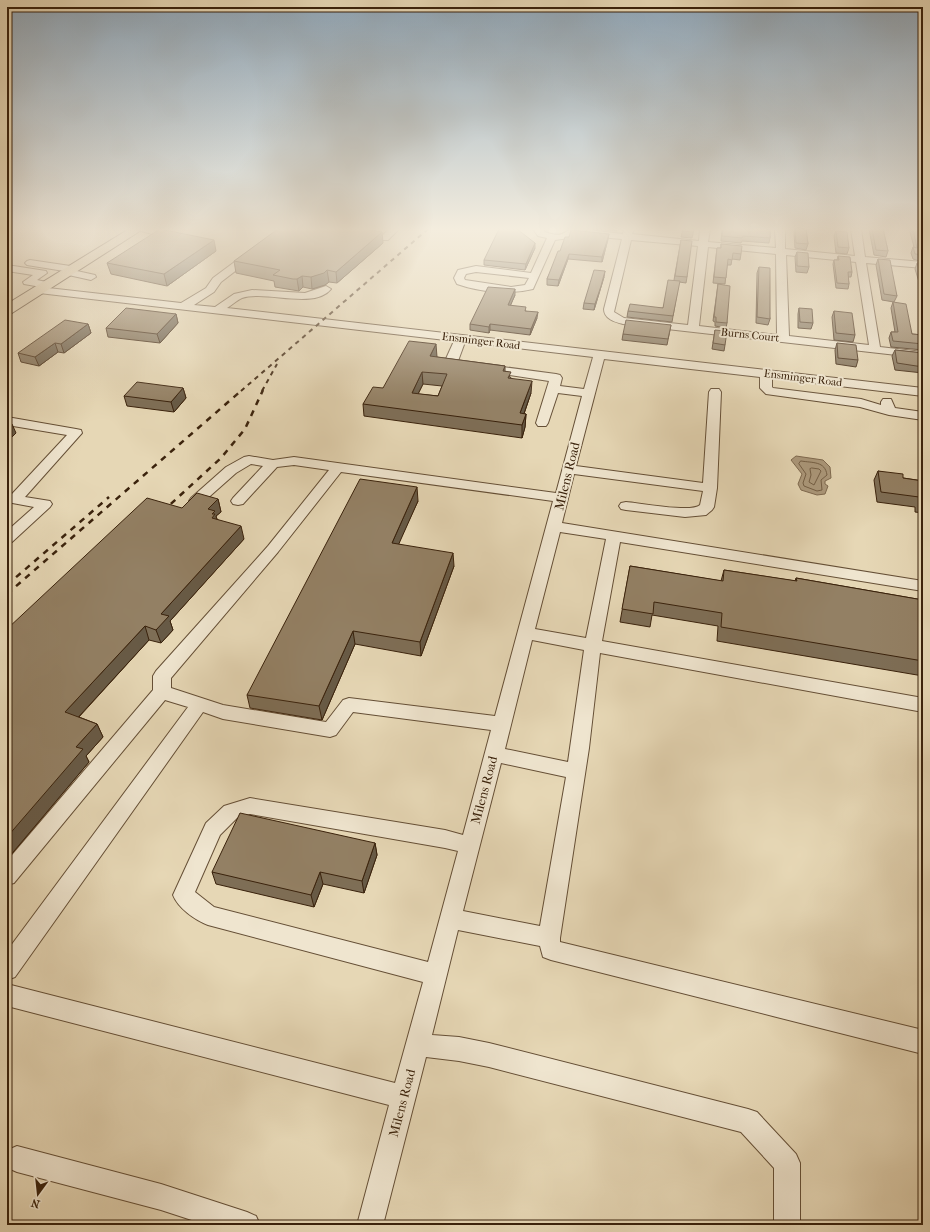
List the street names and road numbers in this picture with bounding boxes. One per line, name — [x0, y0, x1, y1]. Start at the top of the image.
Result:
street label: Burns Court — [720, 325, 780, 345]
street label: Ensminger Road — [441, 330, 522, 352]
street label: Ensminger Road — [763, 367, 844, 389]
street label: Milens Road — [551, 439, 583, 512]
street label: Milens Road — [468, 753, 501, 826]
street label: Milens Road — [386, 1066, 419, 1139]

